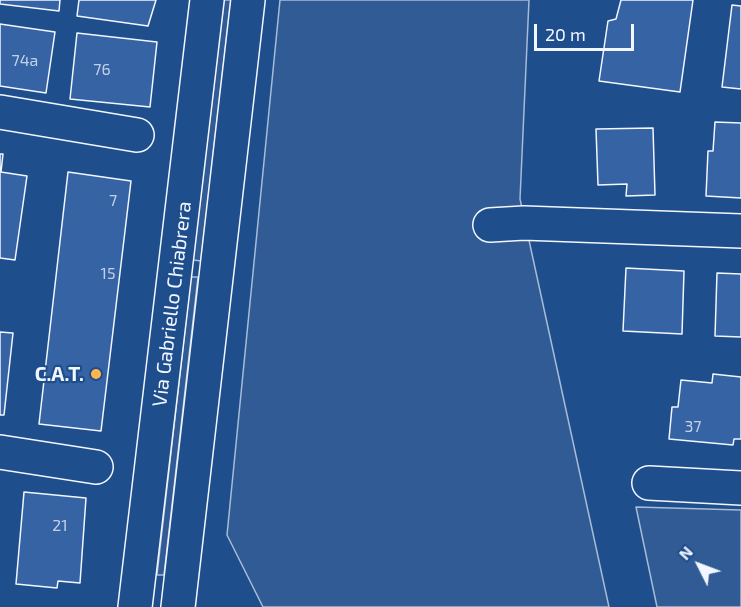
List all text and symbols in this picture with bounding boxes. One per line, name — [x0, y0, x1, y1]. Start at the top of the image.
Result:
scale bar — [537, 12, 638, 50]
text: 20 m — [545, 23, 586, 45]
house number: 74a — [12, 51, 38, 71]
house number: 76 — [93, 60, 111, 80]
house number: 7 — [109, 191, 117, 211]
street label: Via Gabriello Chiabrera — [147, 200, 197, 408]
house number: 15 — [101, 264, 115, 284]
place label: C.A.T. — [35, 362, 84, 386]
marker: C.A.T. — [89, 367, 103, 381]
house number: 37 — [684, 417, 702, 437]
house number: 21 — [52, 516, 68, 536]
north arrow — [669, 535, 729, 595]
text: N — [674, 542, 696, 563]

